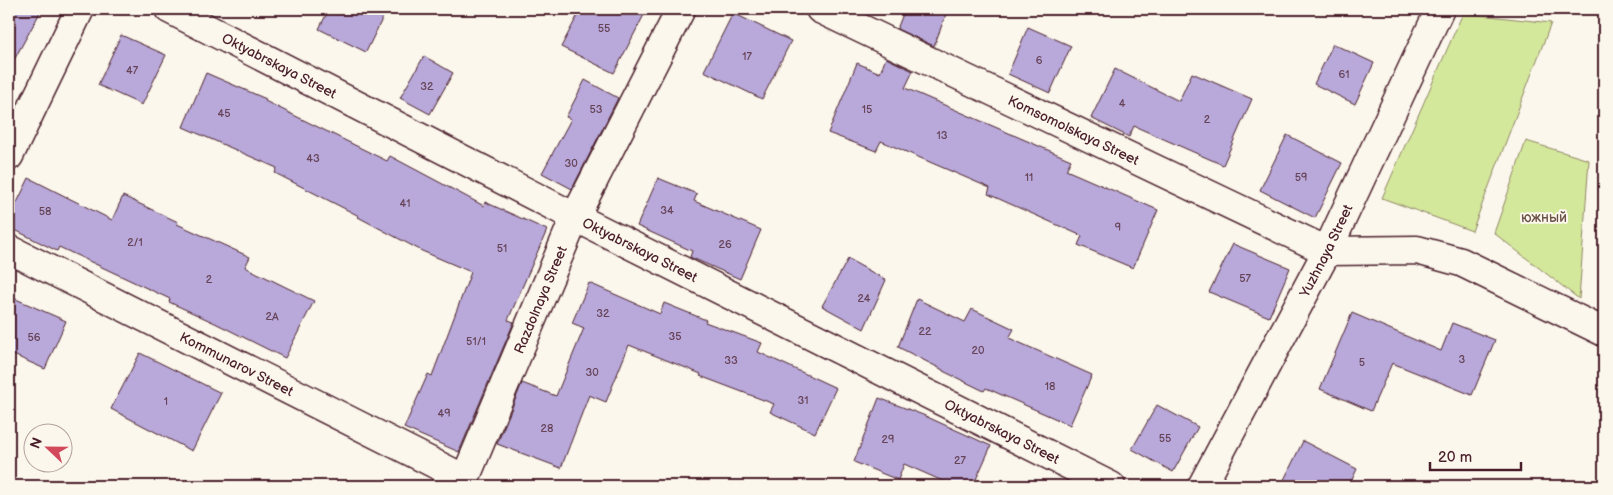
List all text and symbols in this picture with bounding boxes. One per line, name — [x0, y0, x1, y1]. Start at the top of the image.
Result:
house number: 55 — [598, 22, 610, 35]
street label: Oktyabrskaya Street — [219, 30, 340, 103]
house number: 17 — [742, 50, 752, 63]
house number: 6 — [1036, 54, 1043, 67]
house number: 47 — [126, 64, 139, 77]
house number: 61 — [1339, 68, 1349, 81]
house number: 32 — [420, 80, 434, 93]
street label: Komsomolskaya Street — [1005, 92, 1142, 169]
house number: 4 — [1119, 97, 1126, 110]
house number: 53 — [589, 103, 603, 116]
house number: 15 — [862, 103, 872, 116]
house number: 45 — [217, 107, 231, 120]
house number: 2 — [1204, 113, 1211, 126]
house number: 13 — [936, 129, 948, 142]
house number: 43 — [306, 152, 320, 165]
house number: 30 — [564, 157, 578, 170]
house number: 11 — [1025, 171, 1033, 184]
house number: 59 — [1295, 171, 1307, 184]
house number: 41 — [400, 197, 410, 210]
street label: Yuzhnaya Street — [1296, 201, 1357, 301]
house number: 34 — [660, 204, 674, 217]
house number: 58 — [39, 205, 51, 218]
park label: южный — [1521, 209, 1567, 226]
street label: Oktyabrskaya Street — [580, 214, 701, 286]
house number: 9 — [1115, 221, 1121, 234]
house number: 2/1 — [127, 236, 143, 249]
house number: 26 — [718, 238, 732, 251]
house number: 51 — [497, 242, 507, 255]
street label: Razdolnaya Street — [511, 243, 571, 356]
house number: 57 — [1239, 272, 1251, 285]
house number: 2 — [206, 273, 213, 286]
house number: 24 — [857, 292, 871, 305]
house number: 32 — [596, 307, 610, 320]
house number: 2А — [265, 310, 279, 323]
house number: 22 — [919, 325, 932, 338]
street label: Kommunarov Street — [177, 329, 297, 400]
house number: 35 — [668, 330, 682, 343]
house number: 56 — [27, 331, 41, 344]
house number: 51/1 — [466, 335, 486, 348]
house number: 20 — [972, 344, 985, 357]
house number: 3 — [1459, 353, 1466, 366]
house number: 33 — [724, 354, 738, 367]
house number: 5 — [1359, 356, 1365, 369]
house number: 30 — [585, 366, 599, 379]
house number: 18 — [1045, 380, 1055, 393]
house number: 31 — [797, 394, 809, 407]
house number: 1 — [164, 395, 168, 408]
street label: Oktyabrskaya Street — [941, 396, 1063, 468]
house number: 49 — [437, 407, 451, 420]
north arrow — [22, 422, 72, 472]
house number: 28 — [541, 422, 553, 435]
house number: 55 — [1159, 432, 1171, 445]
house number: 29 — [882, 433, 894, 446]
text: N — [27, 435, 46, 451]
scale bar — [1430, 440, 1522, 472]
text: 20 m — [1438, 448, 1472, 467]
house number: 27 — [954, 454, 967, 467]

